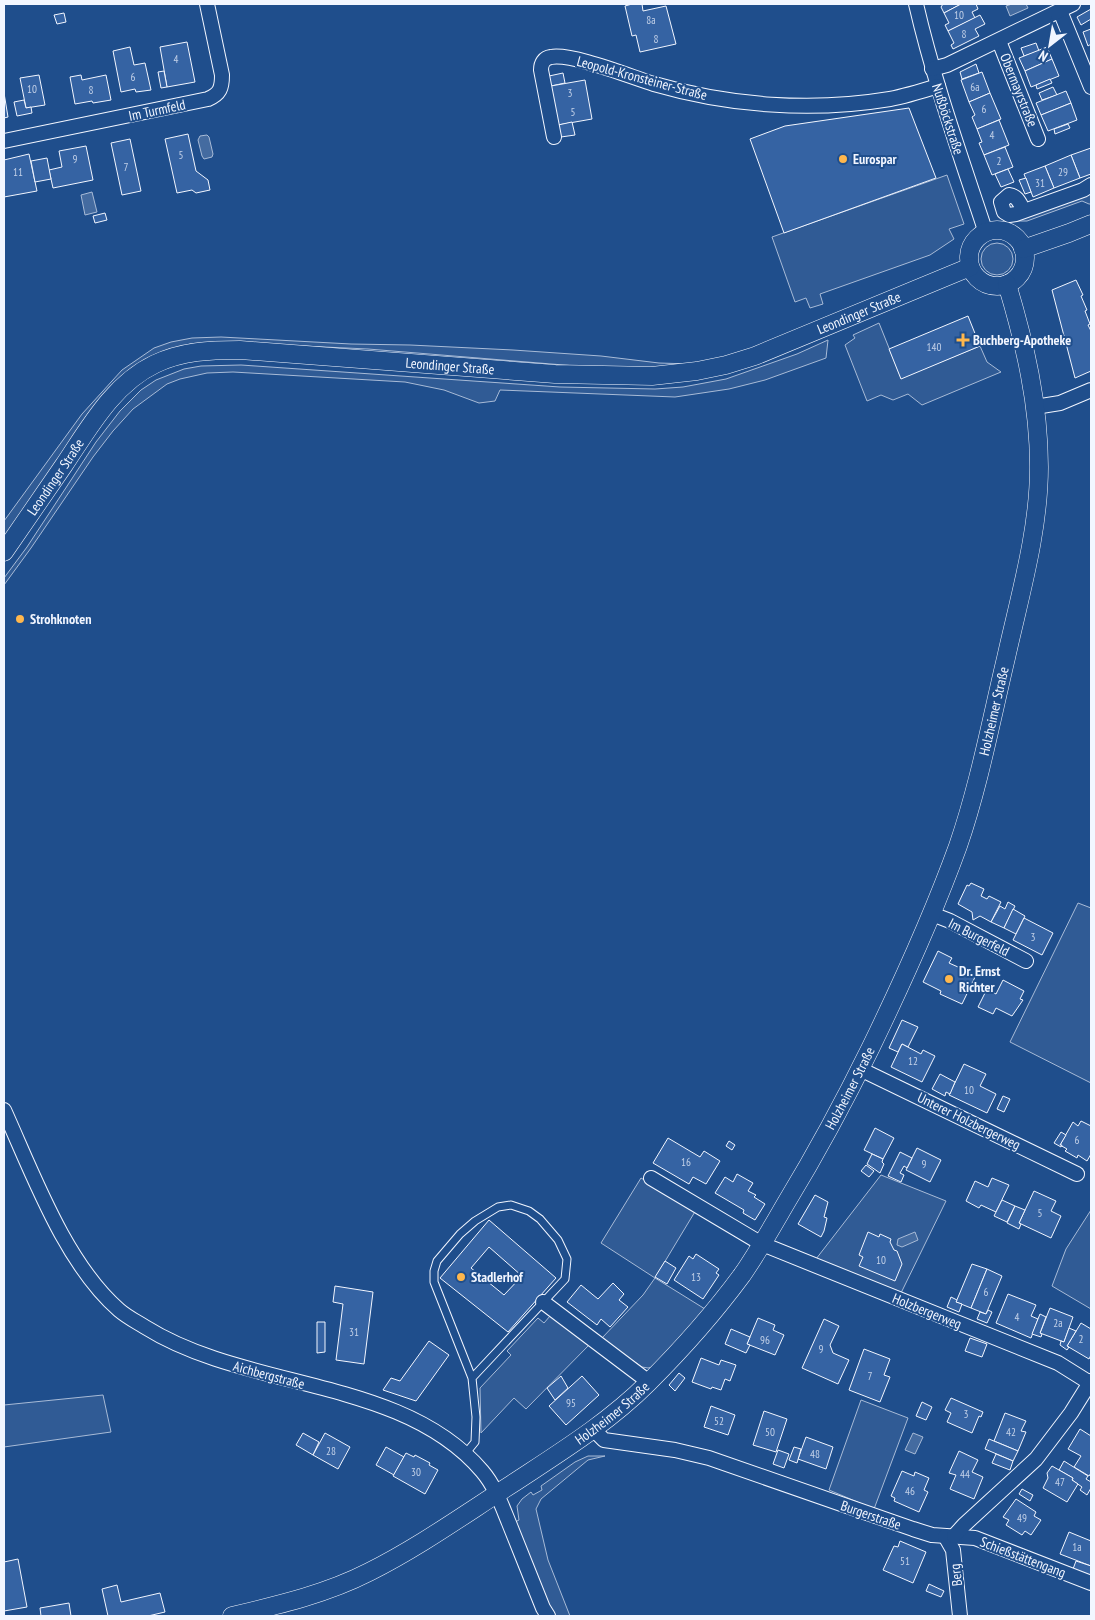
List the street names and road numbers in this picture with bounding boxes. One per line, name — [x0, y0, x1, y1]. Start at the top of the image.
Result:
street label: Obermayrstraße — [996, 51, 1042, 130]
street label: Leopold-Kronsteiner-Straße — [575, 52, 709, 104]
street label: Nußböckstraße — [928, 81, 968, 157]
street label: Im Turmfeld — [127, 95, 187, 125]
street label: Leondinger Straße — [814, 288, 904, 338]
street label: Leondinger Straße — [405, 354, 495, 378]
street label: Leondinger Straße — [23, 435, 88, 519]
street label: Holzheimer Straße — [975, 665, 1013, 757]
street label: Im Burgerfeld — [945, 914, 1013, 960]
street label: Holzheimer Straße — [821, 1044, 879, 1133]
street label: Unterer Holzbergerweg — [915, 1088, 1023, 1154]
street label: Holzbergerweg — [890, 1289, 964, 1333]
street label: Aichbergstraße — [231, 1357, 307, 1393]
street label: Holzheimer Straße — [571, 1378, 653, 1449]
street label: Burgerstraße — [838, 1496, 904, 1534]
street label: Schießstättengang — [978, 1532, 1068, 1582]
street label: Berg — [946, 1563, 966, 1587]

